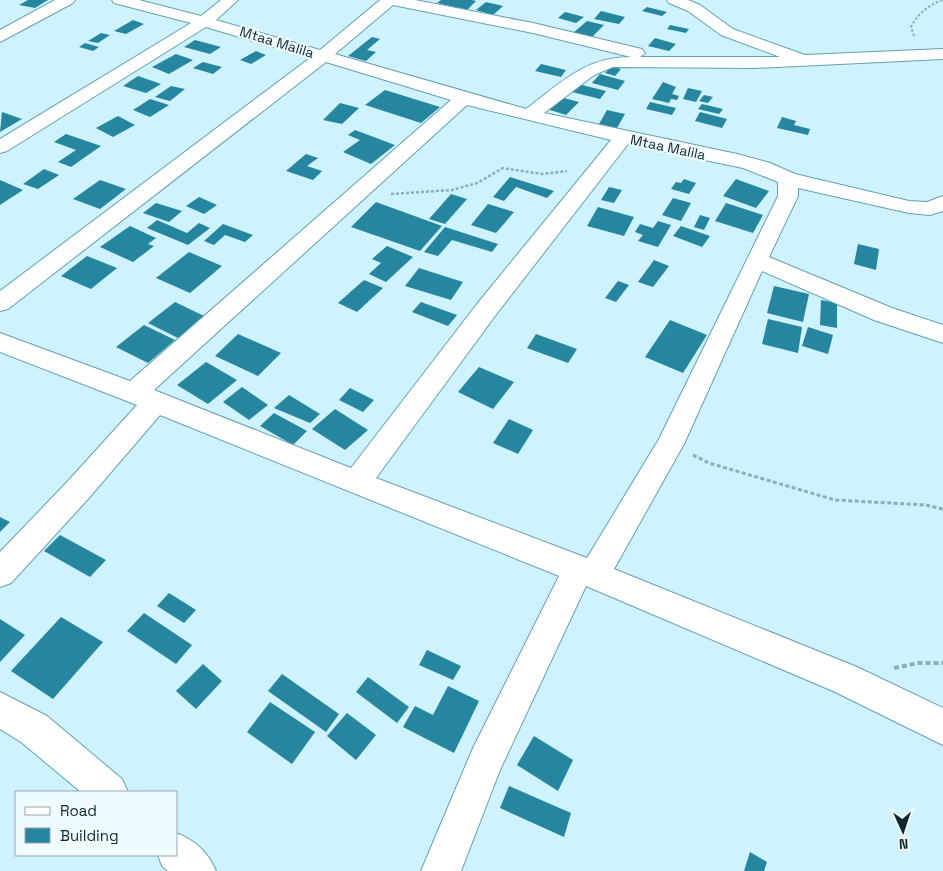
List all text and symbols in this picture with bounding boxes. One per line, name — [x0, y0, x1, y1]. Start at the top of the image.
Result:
street label: Mtaa Malila — [238, 22, 316, 62]
street label: Mtaa Malila — [629, 130, 707, 164]
legend — [15, 791, 178, 856]
text: Road — [60, 801, 97, 820]
north arrow — [878, 806, 928, 856]
text: Building — [60, 826, 119, 845]
text: N — [899, 835, 909, 853]

